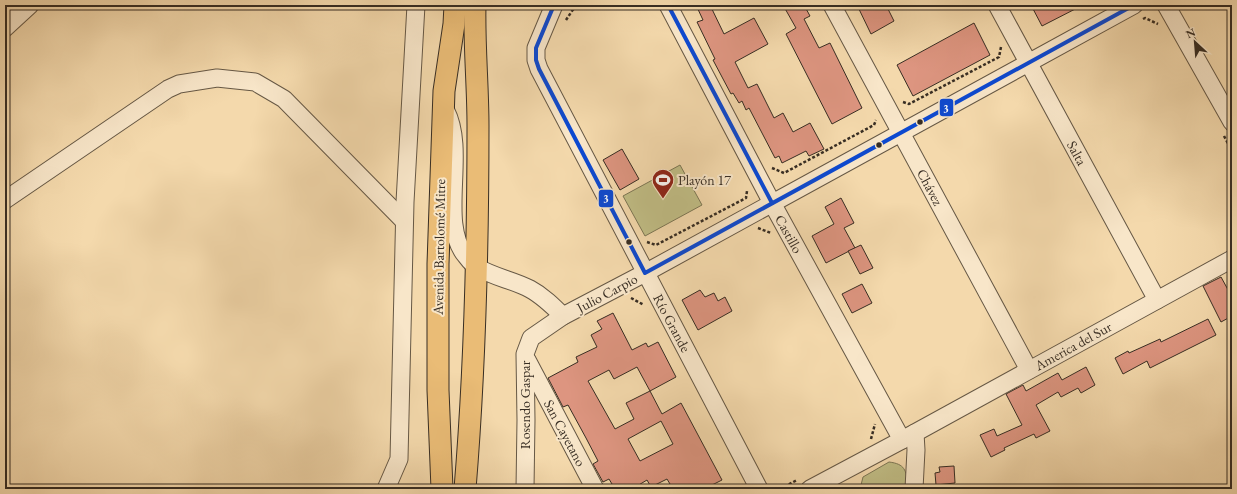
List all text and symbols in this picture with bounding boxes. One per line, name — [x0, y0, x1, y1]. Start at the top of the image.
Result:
north arrow — [1175, 22, 1215, 62]
text: N — [1184, 25, 1198, 41]
line badge: 3 — [939, 98, 954, 117]
text: 3 — [943, 101, 949, 115]
unlabelled marker — [915, 117, 925, 127]
street label: Salta — [1063, 138, 1091, 169]
unlabelled marker — [874, 140, 884, 150]
street label: Chávez — [913, 166, 947, 209]
sports icon: Playón 17 — [650, 167, 676, 200]
place label: Playón 17 — [678, 171, 731, 189]
street label: Avenida Bartolomé Mitre — [429, 178, 449, 316]
line badge: 3 — [598, 189, 614, 208]
text: 3 — [603, 191, 609, 205]
street label: Castillo — [771, 211, 807, 257]
unlabelled marker — [624, 237, 634, 247]
street label: Julio Carpio — [573, 269, 641, 317]
street label: Río Grande — [649, 291, 695, 356]
street label: America del Sur — [1030, 317, 1115, 375]
street label: Rosendo Gaspar — [516, 360, 534, 449]
street label: San Cayetano — [540, 396, 590, 470]

